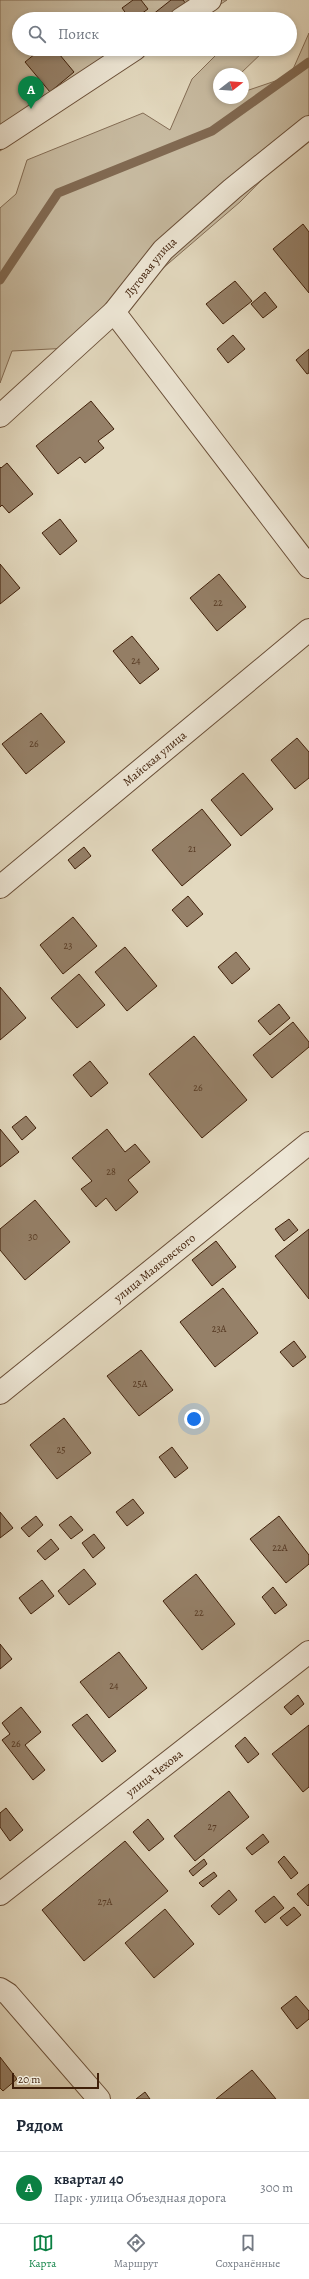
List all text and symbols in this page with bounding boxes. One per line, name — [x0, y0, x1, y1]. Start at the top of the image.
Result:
search box — [12, 12, 297, 56]
icon: search — [26, 23, 48, 45]
text: Поиск — [58, 24, 99, 44]
north arrow — [213, 68, 249, 104]
pin: A — [18, 76, 44, 109]
street label: Луговая улица — [121, 233, 180, 301]
house number: 22 — [213, 596, 223, 609]
house number: 24 — [131, 654, 141, 667]
street label: Майская улица — [119, 727, 190, 790]
house number: 26 — [29, 737, 39, 750]
house number: 21 — [188, 842, 197, 855]
house number: 23 — [64, 939, 72, 952]
house number: 26 — [193, 1081, 203, 1094]
house number: 28 — [106, 1165, 116, 1178]
house number: 30 — [28, 1230, 38, 1243]
street label: улица Маяковского — [110, 1230, 199, 1306]
house number: 23А — [212, 1322, 227, 1335]
house number: 25А — [133, 1377, 148, 1390]
your location — [184, 1409, 204, 1429]
house number: 25 — [56, 1443, 66, 1456]
house number: 22А — [272, 1541, 288, 1554]
house number: 22 — [194, 1606, 204, 1619]
house number: 24 — [109, 1679, 119, 1692]
house number: 26 — [11, 1737, 21, 1750]
street label: улица Чехова — [122, 1746, 186, 1801]
house number: 27 — [208, 1820, 217, 1833]
house number: 27А — [98, 1895, 113, 1908]
scale bar — [12, 2071, 99, 2090]
text: 20 m — [18, 2072, 40, 2087]
text: Рядом — [16, 2114, 63, 2137]
text: квартал 40 — [54, 2169, 124, 2189]
text: A — [25, 2179, 33, 2196]
text: 300 m — [260, 2179, 293, 2196]
text: Парк · улица Объездная дорога — [54, 2189, 226, 2206]
tab: Карта — [29, 2232, 56, 2271]
tab: Маршрут — [114, 2232, 158, 2271]
tab: Сохранённые — [215, 2232, 280, 2271]

